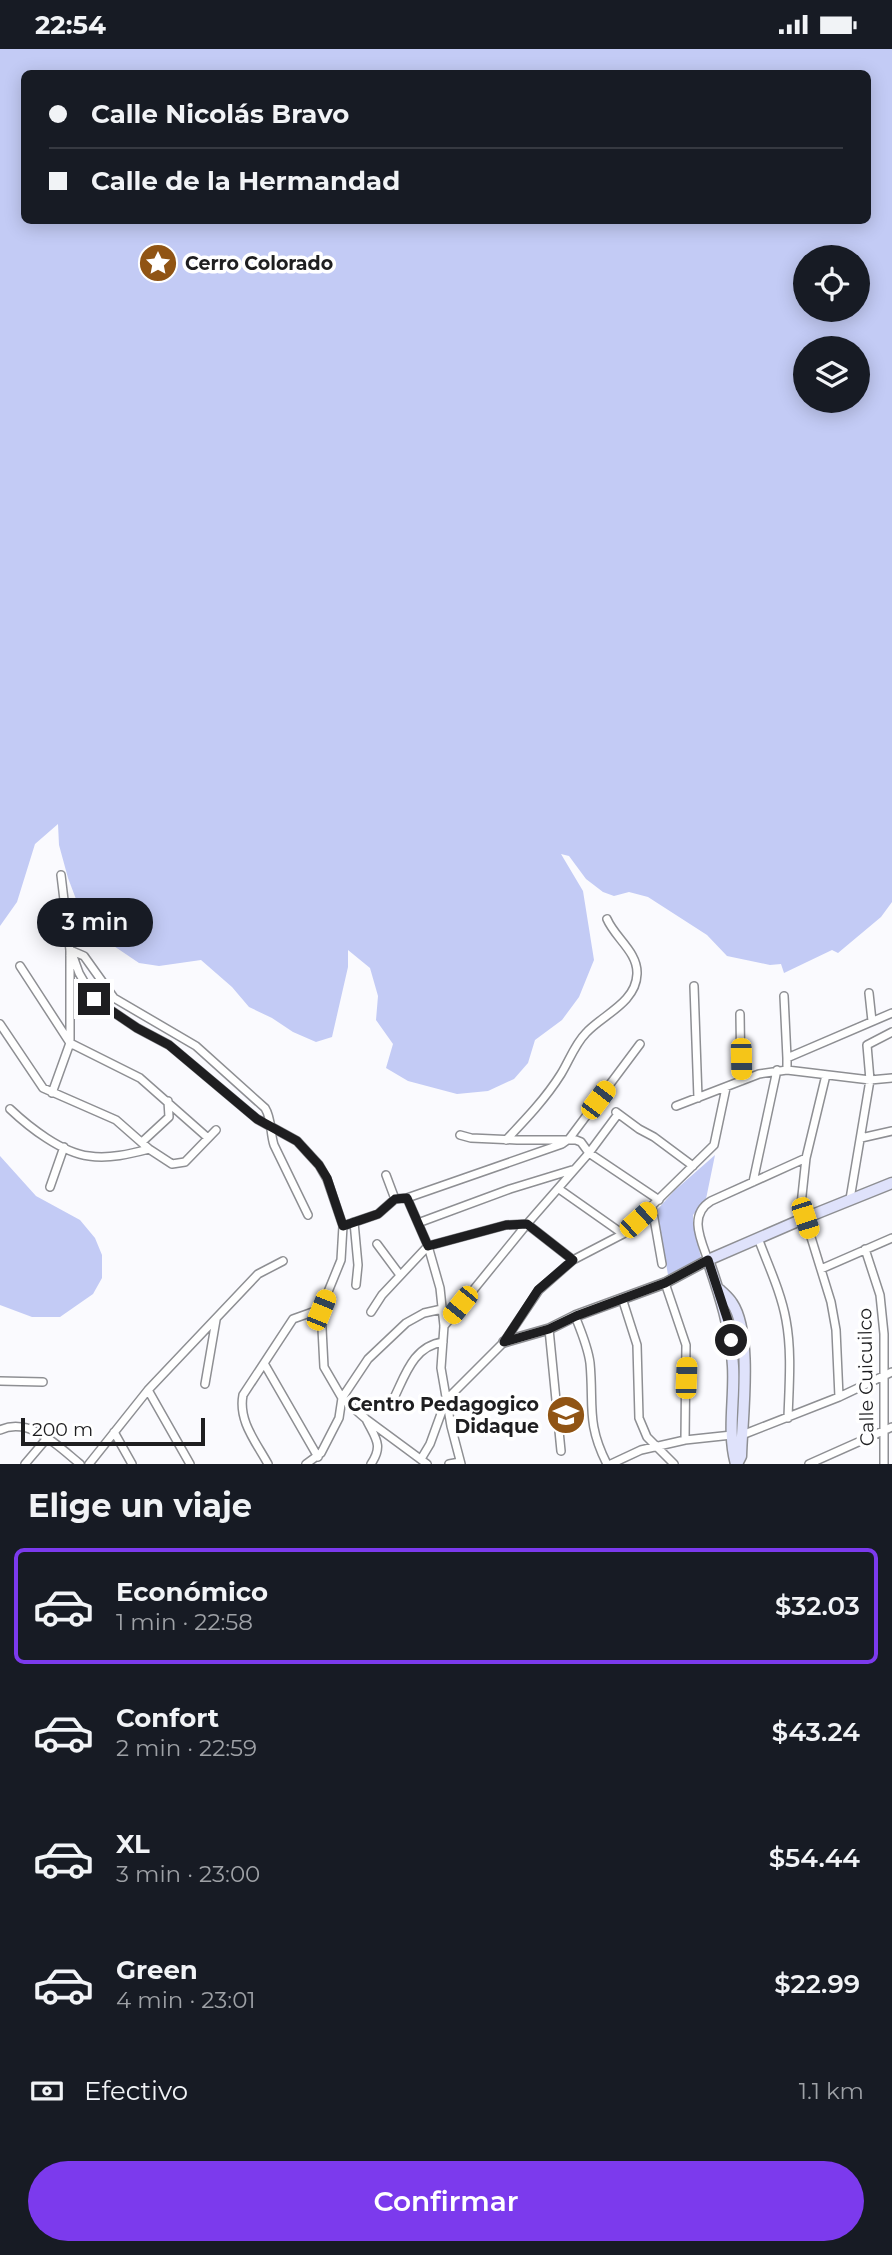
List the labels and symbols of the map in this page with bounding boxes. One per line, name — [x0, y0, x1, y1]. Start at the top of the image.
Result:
place icon: Cerro Colorado — [137, 242, 179, 284]
place label: Cerro Colorado — [185, 252, 333, 275]
callout: 3 min — [36, 897, 152, 947]
route end — [78, 983, 110, 1015]
car — [731, 1038, 752, 1080]
car — [577, 1077, 620, 1123]
car — [789, 1195, 822, 1241]
car — [616, 1198, 661, 1242]
car — [439, 1282, 482, 1328]
car — [304, 1287, 339, 1333]
street label: Calle Cuicuilco — [853, 1308, 879, 1446]
route start — [715, 1324, 747, 1356]
car — [675, 1357, 698, 1399]
place label: Centro Pedagogico Didaque — [347, 1393, 539, 1438]
school or university icon: Centro Pedagogico Didaque — [545, 1394, 587, 1436]
scale bar — [21, 1415, 205, 1447]

